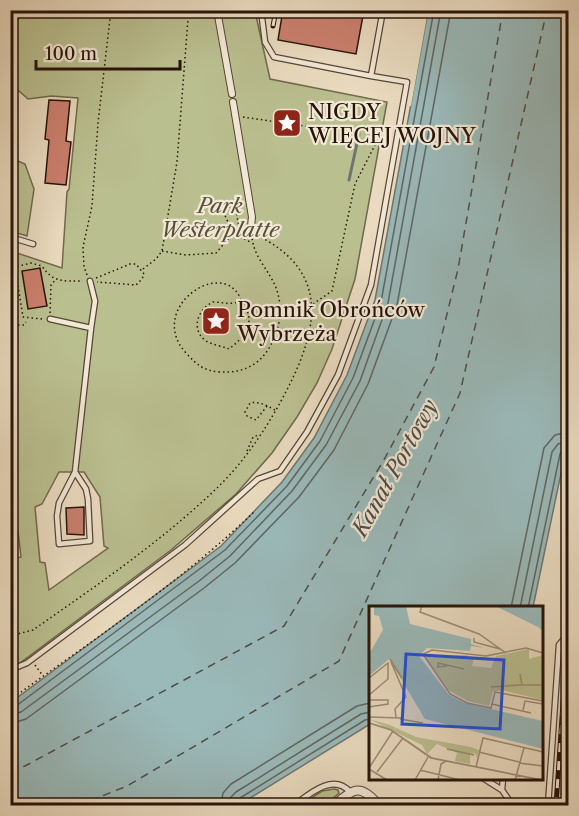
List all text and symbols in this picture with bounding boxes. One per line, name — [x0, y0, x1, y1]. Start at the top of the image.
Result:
scale bar — [36, 33, 180, 71]
text: 100 m — [45, 43, 97, 65]
place label: NIGDY WIĘCEJ WOJNY — [307, 99, 477, 148]
place icon: NIGDY WIĘCEJ WOJNY — [271, 107, 303, 139]
park label: Park Westerplatte — [161, 193, 280, 242]
place label: Pomnik Obrońców Wybrzeża — [236, 297, 425, 346]
place icon: Pomnik Obrońców Wybrzeża — [200, 305, 232, 337]
water label: Kanał Portowy — [345, 395, 444, 543]
inset map — [369, 606, 543, 780]

